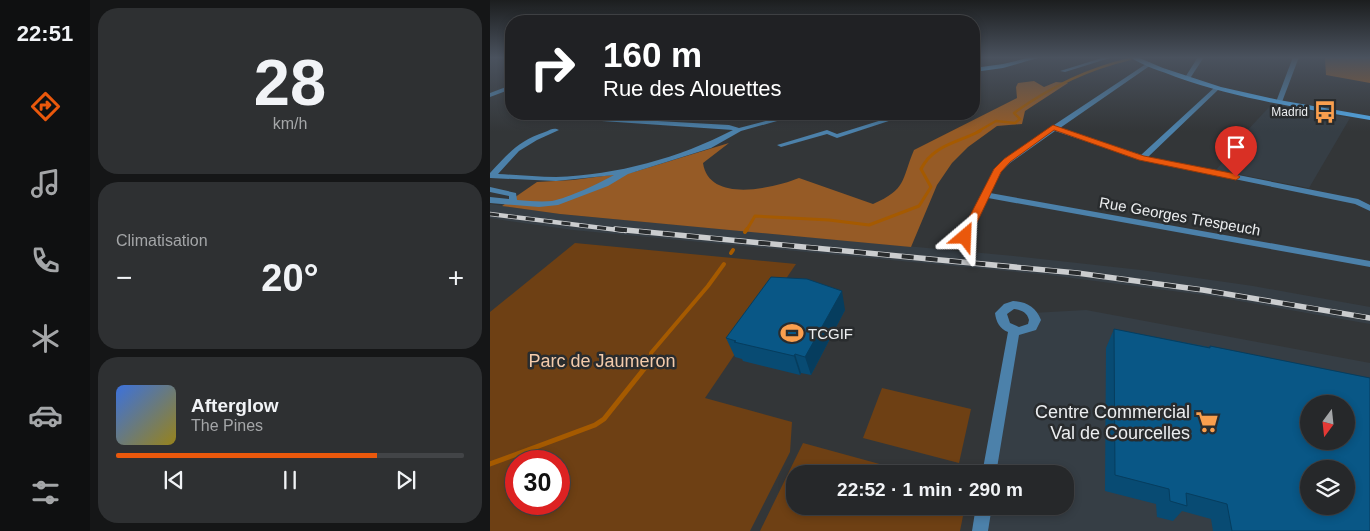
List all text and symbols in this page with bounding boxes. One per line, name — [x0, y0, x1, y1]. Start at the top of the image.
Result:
text: 22:51 — [17, 21, 73, 46]
icon: right — [520, 35, 585, 100]
text: 160 m — [603, 35, 702, 74]
text: 28 — [254, 46, 326, 119]
text: Rue des Alouettes — [603, 76, 782, 101]
icon: directions — [28, 89, 63, 124]
bus stop icon: Madrid — [1312, 99, 1338, 125]
place label: Madrid — [1271, 105, 1308, 119]
text: km/h — [273, 115, 307, 132]
pin — [1215, 126, 1257, 177]
icon: arrive — [1222, 133, 1250, 161]
icon: music — [28, 166, 63, 201]
street label: Rue Georges Trespeuch — [1098, 193, 1262, 239]
position arrow — [938, 210, 990, 262]
text: Climatisation — [116, 232, 208, 249]
icon: phone — [28, 243, 63, 278]
text: 20° — [261, 257, 319, 299]
text: − — [116, 262, 132, 293]
text: + — [448, 262, 464, 293]
sports icon: TCGIF — [779, 320, 805, 346]
icon: climate — [28, 321, 63, 356]
place label: TCGIF — [808, 325, 853, 342]
park label: Parc de Jaumeron — [528, 351, 676, 371]
text: Afterglow — [191, 395, 279, 416]
north arrow — [1300, 395, 1355, 450]
map controls — [1300, 395, 1355, 515]
icon: car — [28, 398, 63, 433]
place label: Centre Commercial Val de Courcelles — [1035, 402, 1190, 443]
supermarket icon: Centre Commercial Val de Courcelles — [1194, 409, 1220, 435]
text: The Pines — [191, 417, 263, 434]
speed limit sign: 30 — [505, 450, 570, 515]
button: layers — [1300, 460, 1355, 515]
icon: previous — [160, 466, 188, 494]
icon: pause — [276, 466, 304, 494]
icon: next — [392, 466, 420, 494]
icon: filters — [28, 475, 63, 510]
text: 22:52 · 1 min · 290 m — [837, 479, 1023, 500]

